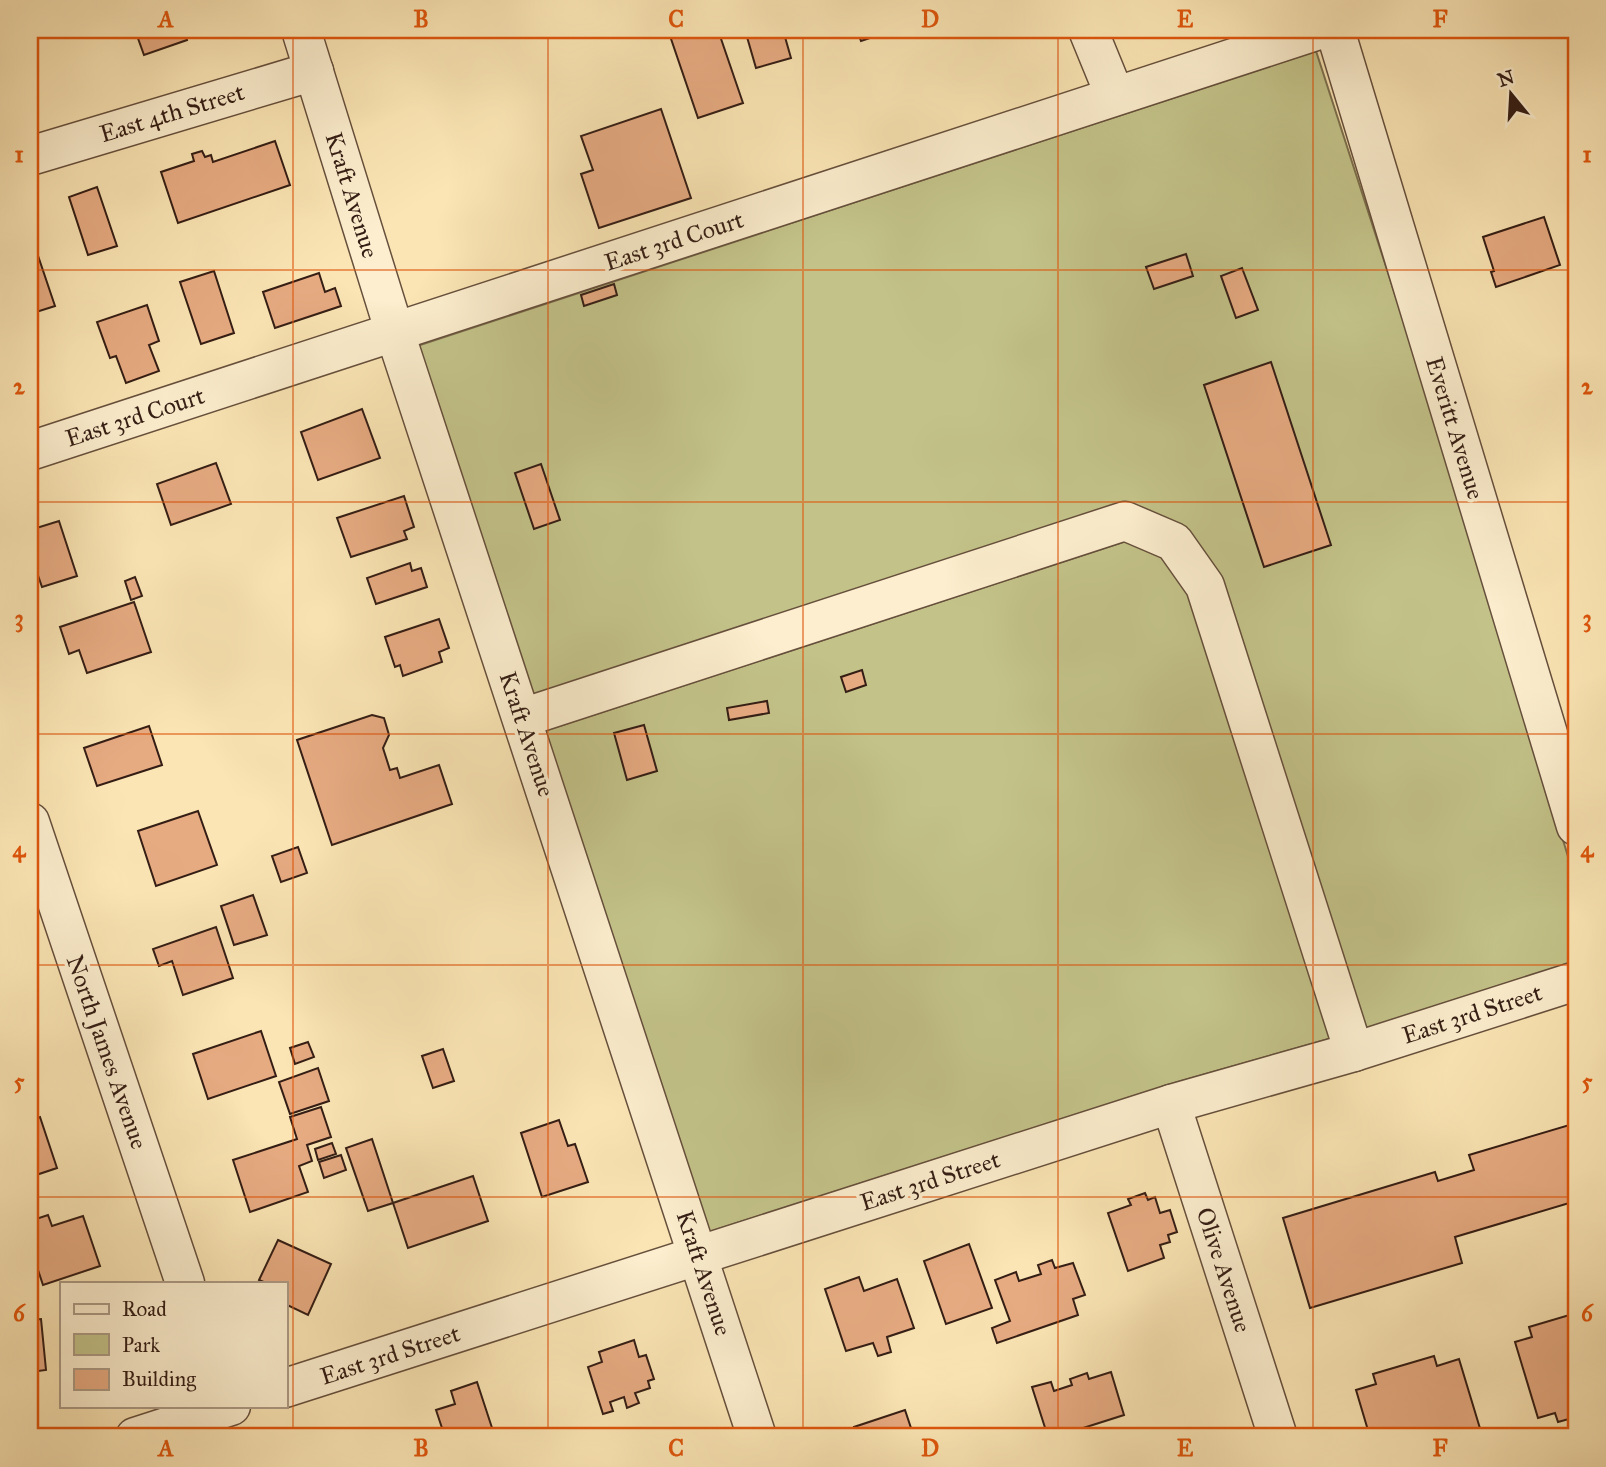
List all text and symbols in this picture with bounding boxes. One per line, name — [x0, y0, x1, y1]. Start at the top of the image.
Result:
text: A — [156, 5, 174, 33]
text: B — [413, 5, 429, 33]
text: C — [668, 5, 684, 33]
text: D — [921, 5, 939, 33]
text: E — [1177, 5, 1194, 33]
text: F — [1432, 5, 1448, 33]
north arrow — [1476, 60, 1546, 130]
text: N — [1495, 65, 1517, 92]
street label: East 4th Street — [96, 77, 248, 149]
street label: Kraft Avenue — [319, 128, 385, 262]
text: 1 — [14, 140, 24, 168]
text: 1 — [1582, 140, 1592, 168]
street label: East 3rd Court — [601, 204, 748, 278]
street label: Everitt Avenue — [1419, 353, 1491, 503]
text: 2 — [13, 372, 25, 400]
text: 2 — [1581, 372, 1593, 400]
street label: East 3rd Court — [62, 380, 209, 454]
text: 3 — [14, 604, 24, 633]
text: 3 — [1582, 604, 1592, 633]
street label: Kraft Avenue — [493, 668, 561, 800]
text: 4 — [13, 835, 27, 863]
text: 4 — [1581, 835, 1595, 863]
street label: North James Avenue — [60, 951, 154, 1153]
street label: East 3rd Street — [1398, 977, 1546, 1051]
text: 5 — [14, 1067, 25, 1095]
text: 5 — [1582, 1067, 1593, 1095]
street label: East 3rd Street — [856, 1144, 1004, 1218]
street label: Olive Avenue — [1190, 1204, 1258, 1336]
street label: Kraft Avenue — [670, 1207, 738, 1339]
legend — [60, 1282, 287, 1408]
text: Road — [122, 1296, 167, 1322]
text: 6 — [13, 1299, 26, 1327]
text: 6 — [1581, 1299, 1594, 1327]
street label: East 3rd Street — [316, 1318, 464, 1392]
text: Park — [122, 1332, 160, 1358]
text: Building — [122, 1366, 196, 1392]
text: A — [156, 1434, 174, 1462]
text: B — [413, 1434, 429, 1462]
text: C — [668, 1434, 684, 1462]
text: D — [921, 1434, 939, 1462]
text: E — [1177, 1434, 1194, 1462]
text: F — [1432, 1434, 1448, 1462]

